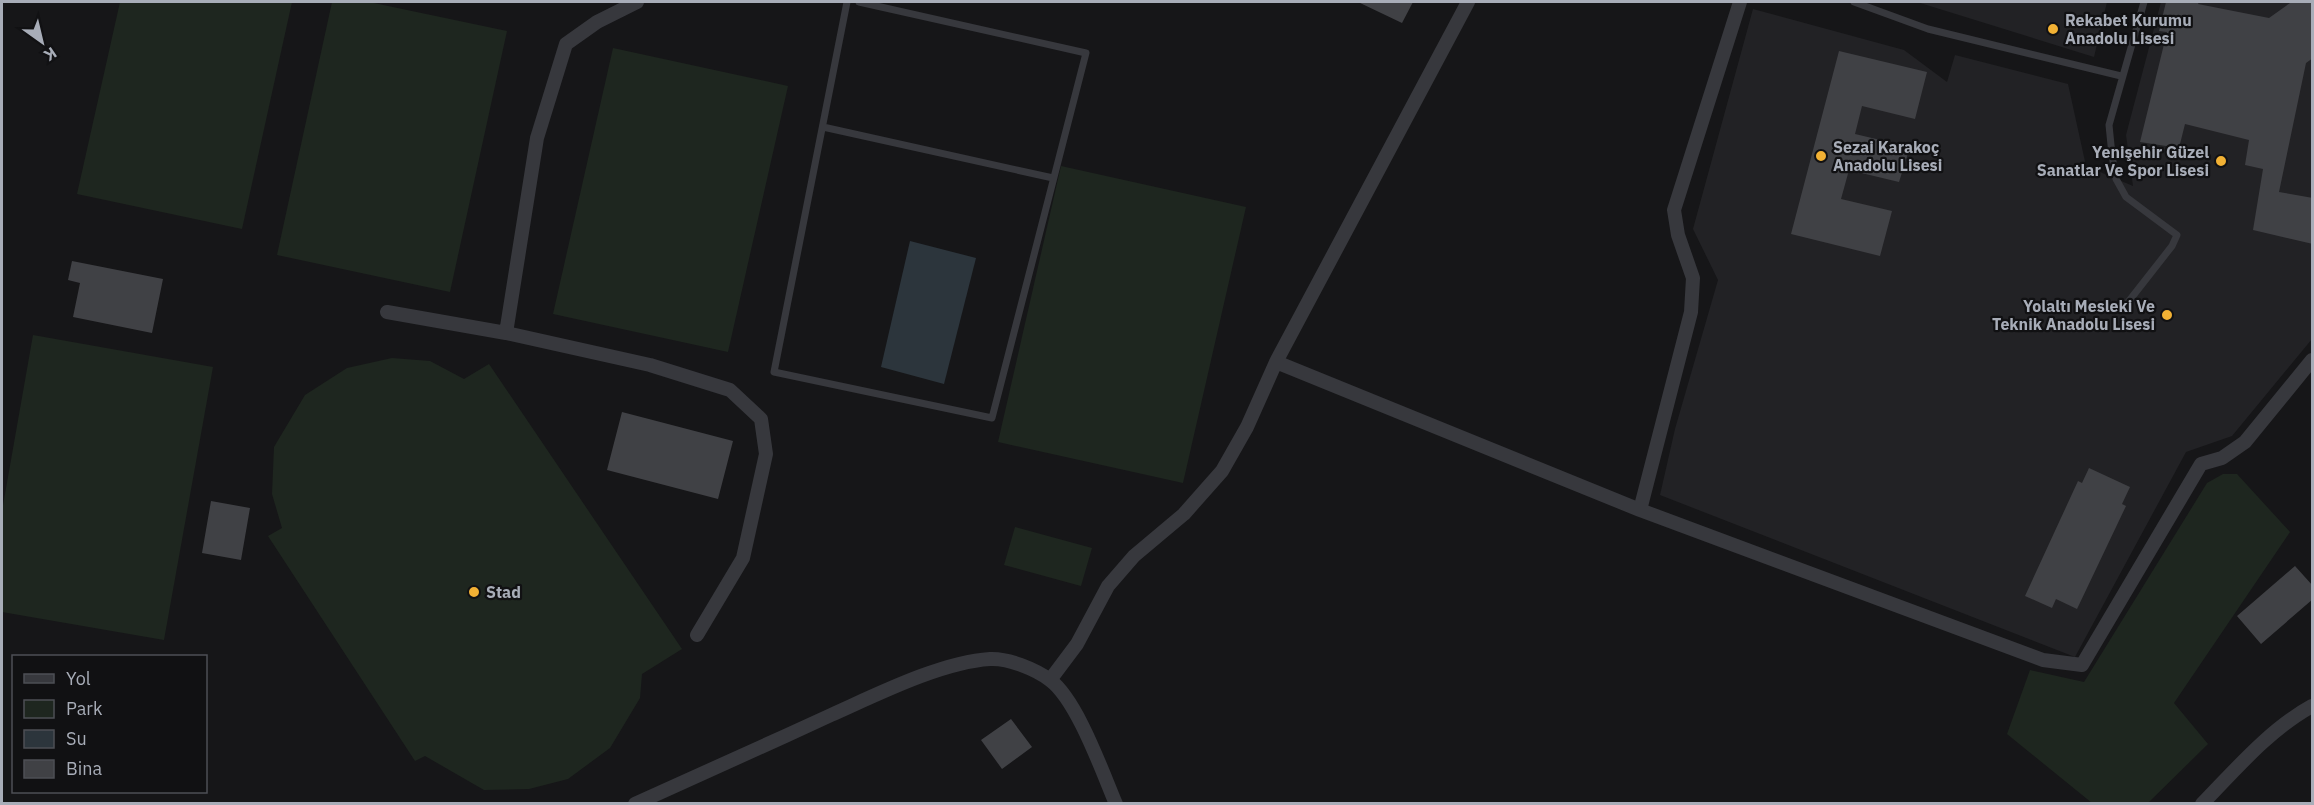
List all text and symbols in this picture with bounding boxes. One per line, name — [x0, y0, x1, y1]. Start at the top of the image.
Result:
place label: Rekabet Kurumu Anadolu Lisesi — [2065, 10, 2192, 48]
north arrow — [12, 12, 72, 72]
marker: Rekabet Kurumu Anadolu Lisesi — [2046, 22, 2060, 36]
text: K — [40, 43, 61, 66]
place label: Sezai Karakoç Anadolu Lisesi — [1833, 137, 1942, 175]
place label: Yenişehir Güzel Sanatlar Ve Spor Lisesi — [2037, 142, 2209, 180]
marker: Sezai Karakoç Anadolu Lisesi — [1814, 149, 1828, 163]
marker: Yenişehir Güzel Sanatlar Ve Spor Lisesi — [2214, 154, 2228, 168]
place label: Yolaltı Mesleki Ve Teknik Anadolu Lisesi — [1992, 296, 2155, 334]
marker: Yolaltı Mesleki Ve Teknik Anadolu Lisesi — [2160, 308, 2174, 322]
place label: Stad — [486, 582, 521, 602]
marker: Stad — [467, 585, 481, 599]
legend — [12, 655, 207, 793]
text: Yol — [66, 667, 91, 690]
text: Park — [66, 697, 103, 720]
text: Su — [66, 727, 87, 750]
text: Bina — [66, 757, 102, 780]

